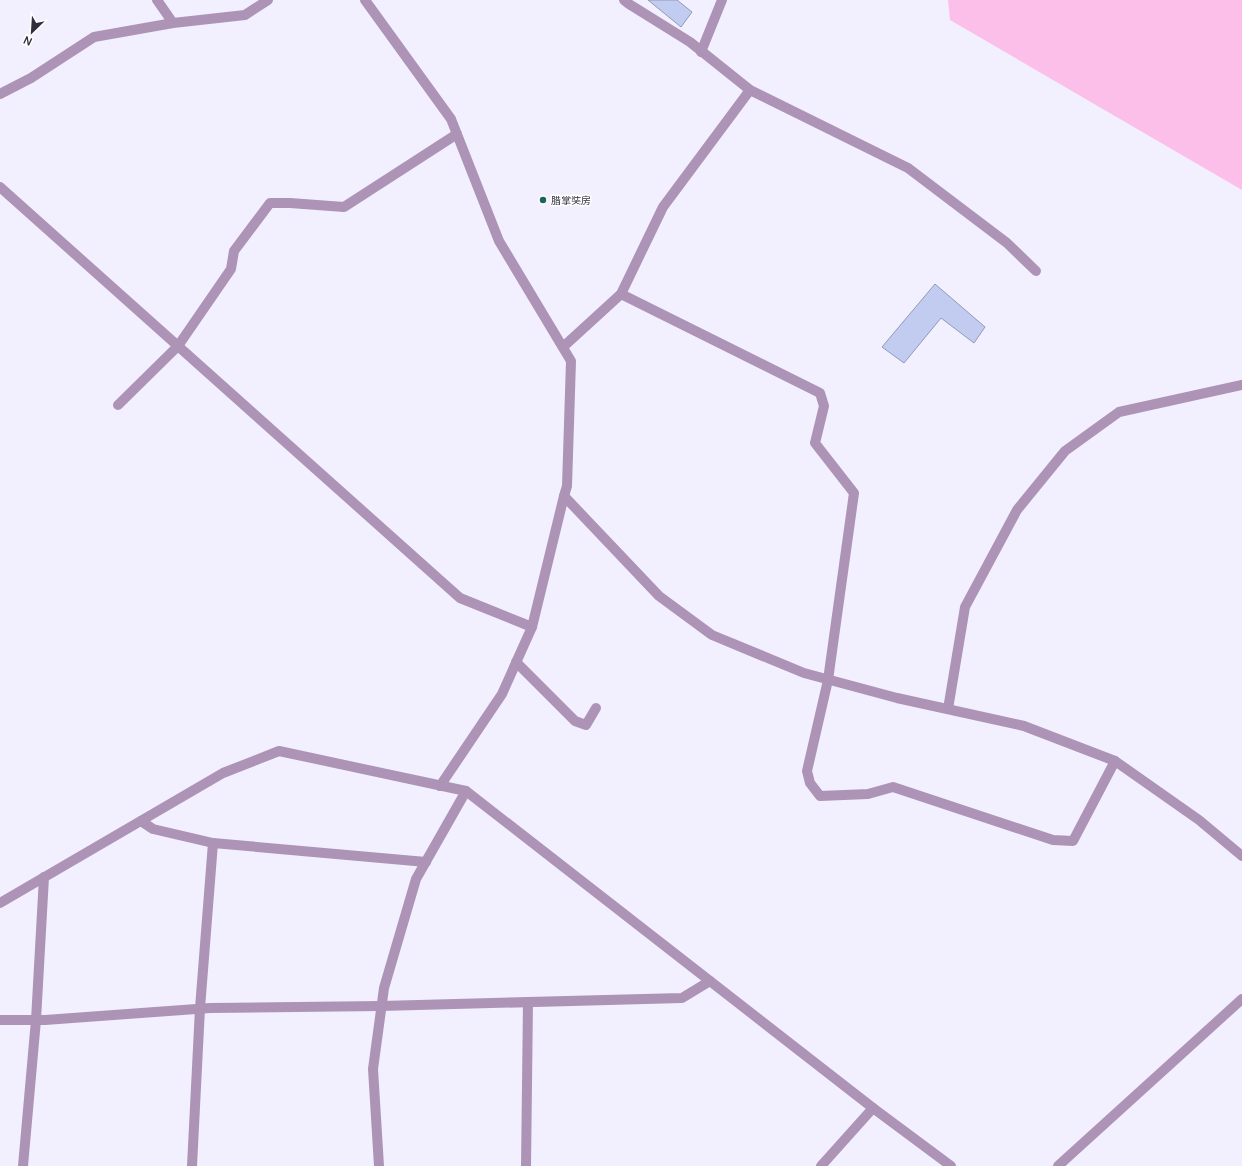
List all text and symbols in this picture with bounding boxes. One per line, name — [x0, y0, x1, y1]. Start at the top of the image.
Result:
north arrow — [12, 12, 52, 52]
text: N — [21, 33, 34, 50]
place label: 腊掌奘房 — [551, 193, 591, 207]
marker: 腊掌奘房 — [538, 195, 548, 205]

